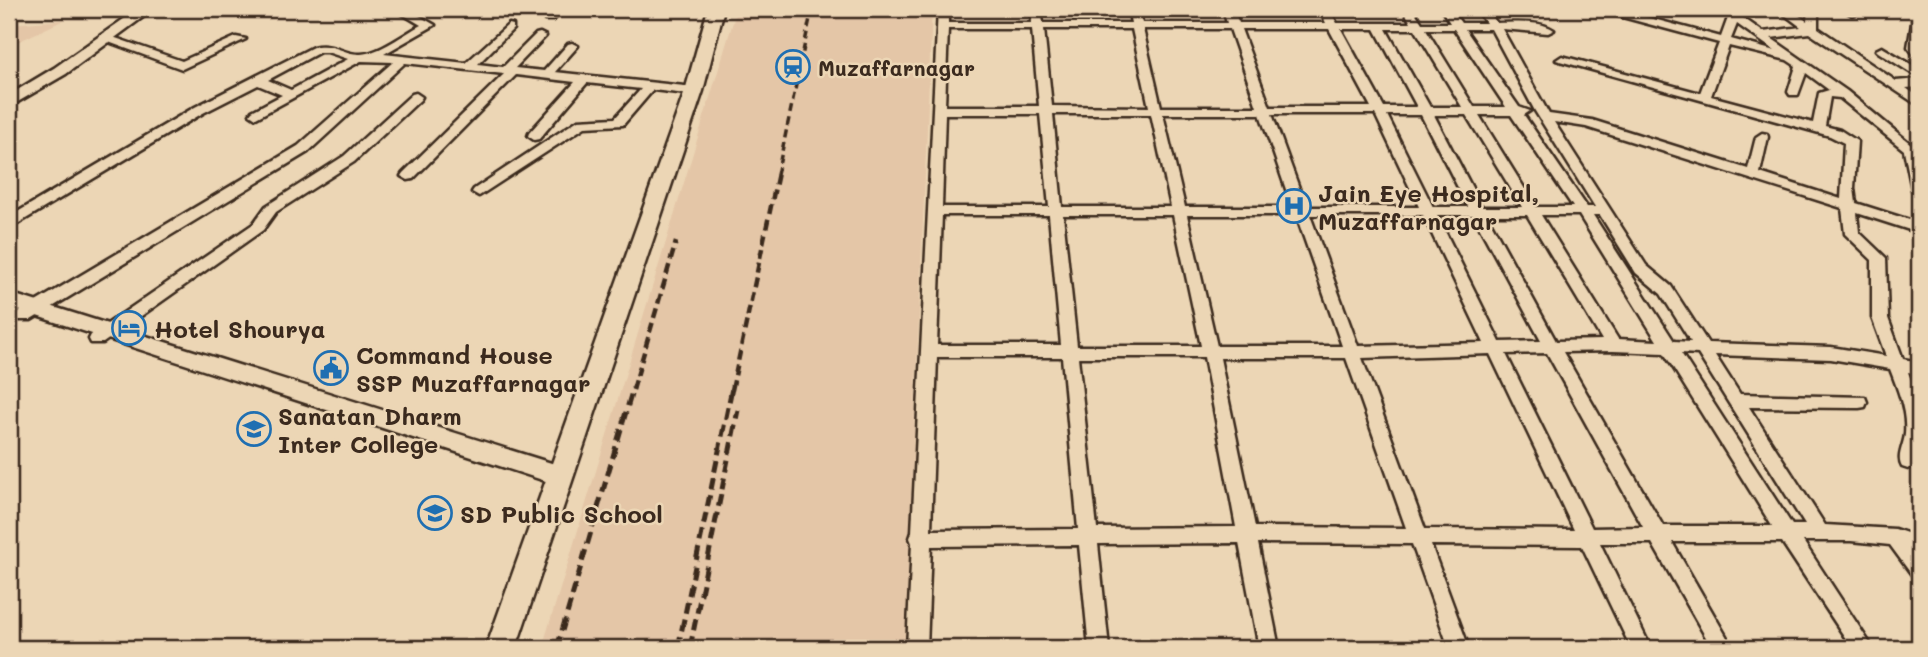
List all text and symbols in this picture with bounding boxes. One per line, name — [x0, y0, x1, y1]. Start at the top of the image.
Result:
station icon: Muzaffarnagar — [774, 48, 812, 86]
place label: Muzaffarnagar — [818, 54, 975, 81]
place label: Jain Eye Hospital, Muzaffarnagar — [1318, 177, 1539, 236]
hospital icon: Jain Eye Hospital, Muzaffarnagar — [1275, 187, 1313, 225]
hotel icon: Hotel Shourya — [110, 309, 148, 347]
place label: Hotel Shourya — [154, 313, 326, 344]
place label: Command House SSP Muzaffarnagar — [356, 339, 590, 398]
public building icon: Command House SSP Muzaffarnagar — [312, 349, 350, 387]
place label: Sanatan Dharm Inter College — [278, 400, 462, 459]
school or university icon: Sanatan Dharm Inter College — [235, 410, 273, 448]
school or university icon: SD Public School — [416, 494, 454, 532]
place label: SD Public School — [460, 498, 663, 529]

